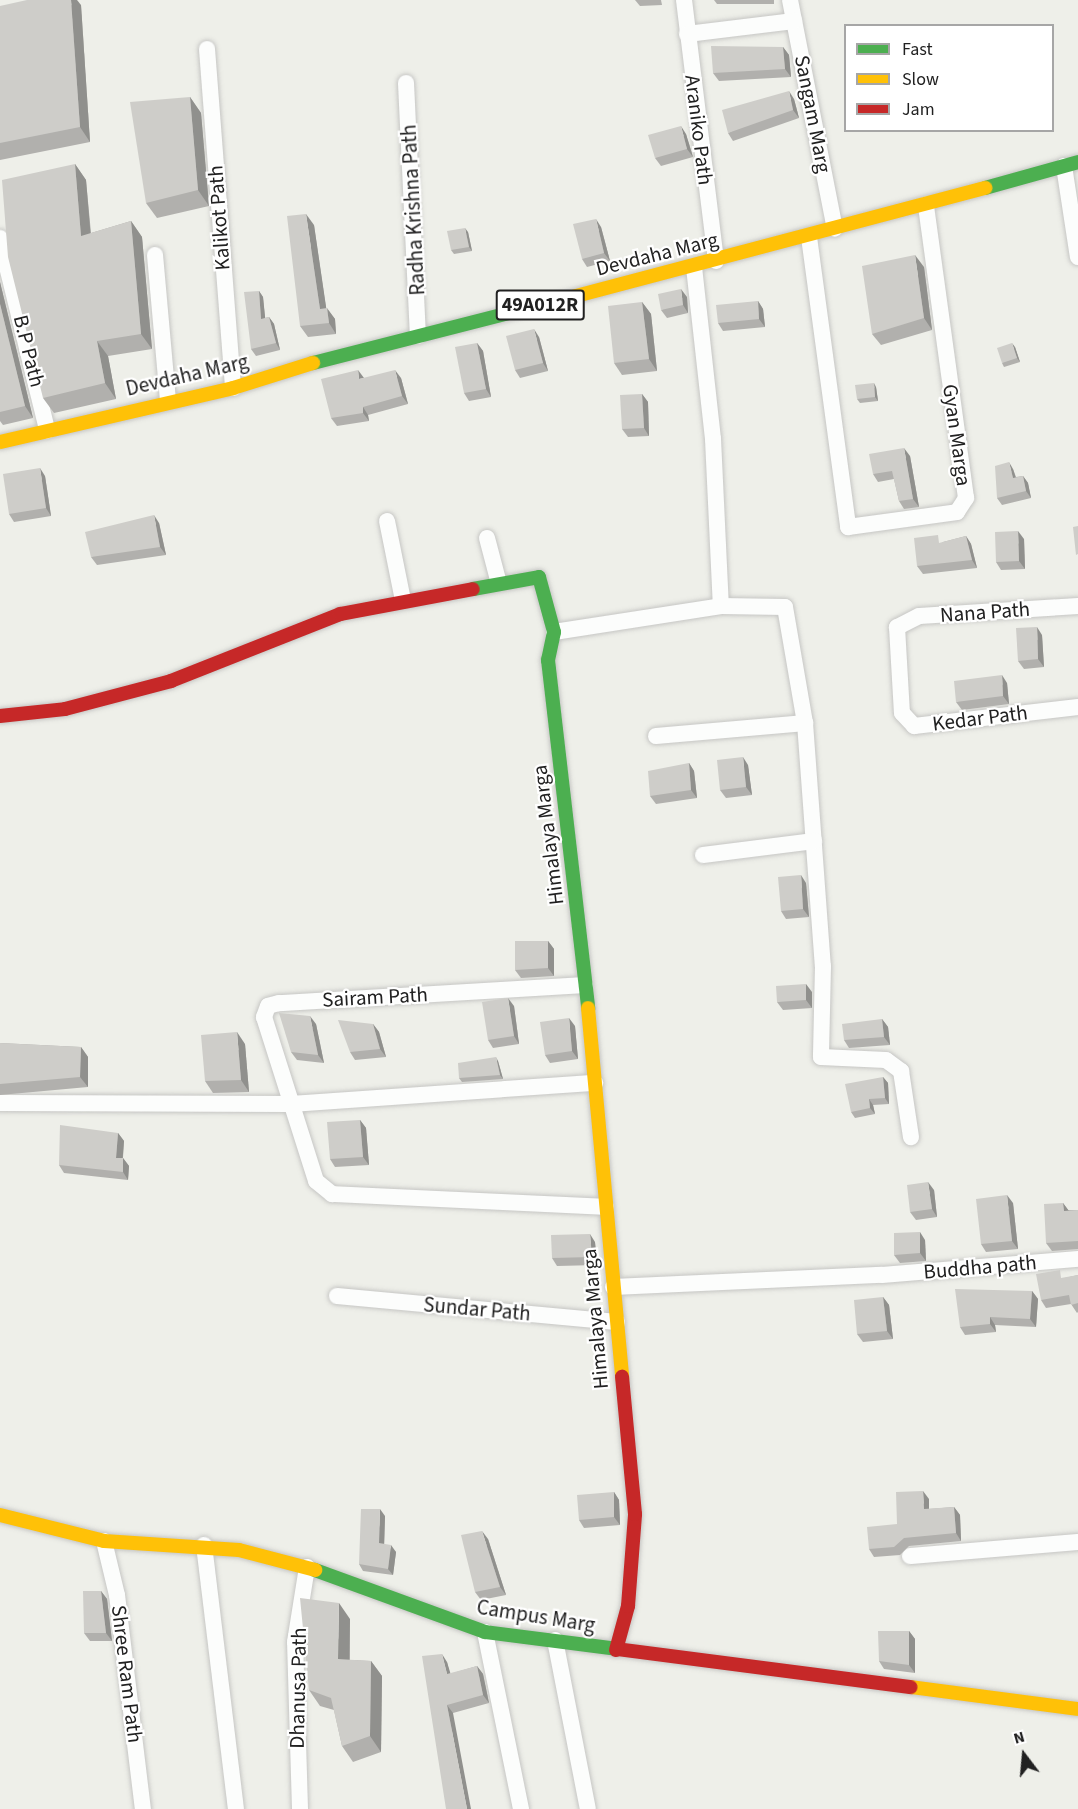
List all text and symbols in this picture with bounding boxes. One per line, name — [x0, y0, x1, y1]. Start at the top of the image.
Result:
legend — [844, 24, 1054, 132]
text: Fast — [902, 37, 933, 62]
street label: Sangam Marg — [789, 53, 837, 175]
text: Slow — [902, 67, 939, 92]
street label: Araniko Path — [680, 73, 718, 187]
text: Jam — [902, 97, 935, 122]
street label: Radha Krishna Path — [396, 124, 430, 296]
street label: Kalikot Path — [203, 165, 235, 271]
street label: Devdaha Marg — [593, 227, 721, 281]
road number: 49A012R — [495, 288, 585, 322]
street label: B.P Path — [8, 312, 50, 390]
street label: Devdaha Marg — [123, 349, 251, 401]
street label: Gyan Marga — [937, 383, 977, 487]
street label: Nana Path — [939, 596, 1031, 628]
street label: Kedar Path — [931, 700, 1029, 736]
street label: Himalaya Marga — [527, 764, 569, 906]
street label: Sairam Path — [322, 982, 428, 1012]
street label: Himalaya Marga — [576, 1248, 614, 1390]
street label: Buddha path — [922, 1250, 1038, 1284]
street label: Sundar Path — [422, 1292, 532, 1326]
street label: Campus Marg — [475, 1594, 597, 1638]
street label: Shree Ram Path — [106, 1604, 148, 1744]
street label: Dhanusa Path — [284, 1627, 312, 1749]
north arrow — [994, 1725, 1054, 1785]
text: N — [1011, 1726, 1027, 1750]

